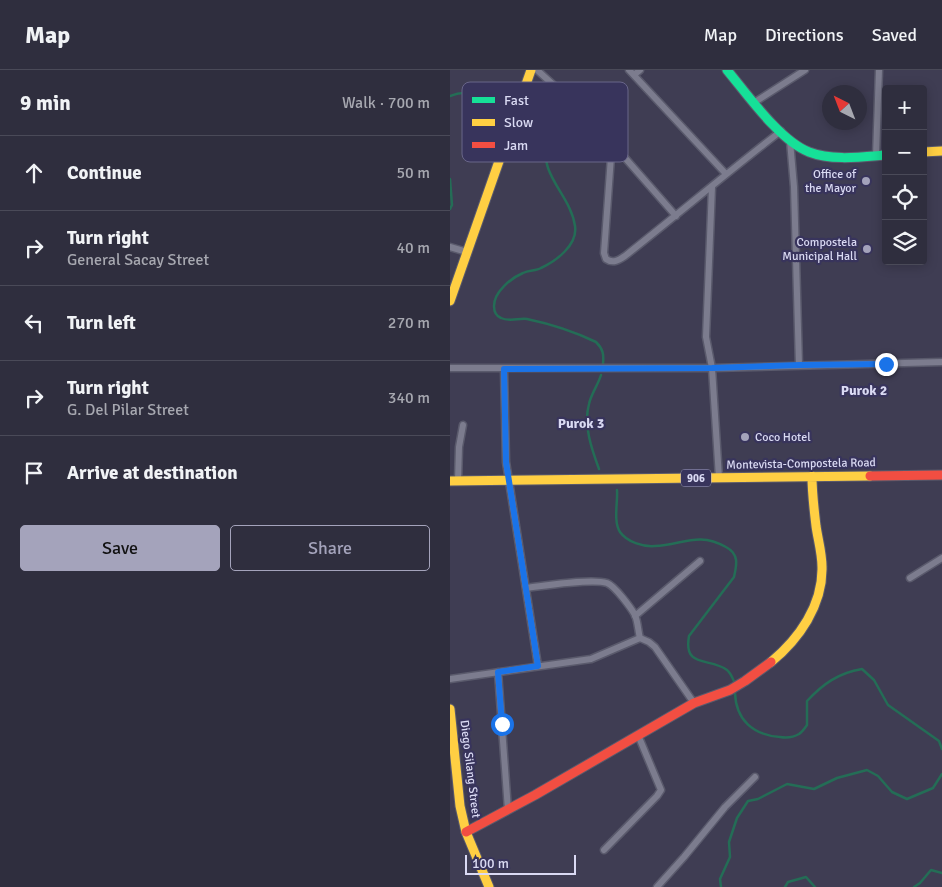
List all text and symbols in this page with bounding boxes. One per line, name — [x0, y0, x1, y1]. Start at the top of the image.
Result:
text: Map — [25, 20, 70, 50]
text: Map — [704, 24, 737, 46]
text: Directions — [765, 24, 844, 46]
text: Saved — [872, 24, 917, 46]
legend — [462, 82, 628, 162]
north arrow — [822, 85, 867, 130]
map controls — [882, 85, 927, 265]
button: + — [882, 85, 927, 130]
text: 9 min — [20, 90, 71, 116]
text: Fast — [504, 92, 529, 109]
text: Walk · 700 m — [342, 93, 430, 113]
text: Slow — [504, 114, 533, 131]
button: − — [882, 130, 927, 175]
text: Jam — [504, 137, 528, 154]
icon: ahead — [20, 159, 48, 187]
text: Continue — [67, 161, 142, 185]
text: 50 m — [396, 163, 430, 183]
place label: Office of the Mayor — [805, 167, 857, 196]
marker: Office of the Mayor — [860, 175, 872, 187]
button: locate — [882, 175, 927, 220]
button: layers — [882, 220, 927, 265]
text: Turn right — [67, 226, 149, 250]
icon: right — [20, 234, 48, 262]
place label: Compostela Municipal Hall — [782, 235, 857, 264]
text: 40 m — [396, 238, 430, 258]
marker: Compostela Municipal Hall — [861, 243, 873, 255]
text: General Sacay Street — [67, 250, 209, 270]
icon: left — [20, 309, 48, 337]
text: Turn left — [67, 311, 136, 335]
text: 270 m — [388, 313, 430, 333]
route end — [875, 353, 898, 376]
text: Turn right — [67, 376, 149, 400]
district label: Purok 2 — [841, 382, 887, 399]
icon: right — [20, 384, 48, 412]
text: 340 m — [388, 388, 430, 408]
text: G. Del Pilar Street — [67, 400, 189, 420]
district label: Purok 3 — [558, 415, 604, 432]
place label: Coco Hotel — [755, 430, 811, 445]
marker: Coco Hotel — [739, 431, 751, 443]
street label: Montevista-Compostela Road — [726, 455, 876, 473]
icon: arrive — [20, 459, 48, 487]
text: Arrive at destination — [67, 461, 238, 485]
road number: 906 — [681, 469, 711, 486]
button: Save — [20, 525, 220, 571]
button: Share — [230, 525, 430, 571]
route start — [491, 713, 514, 736]
street label: Diego Silang Street — [457, 719, 483, 819]
scale bar — [465, 852, 576, 875]
text: 100 m — [472, 855, 509, 872]

